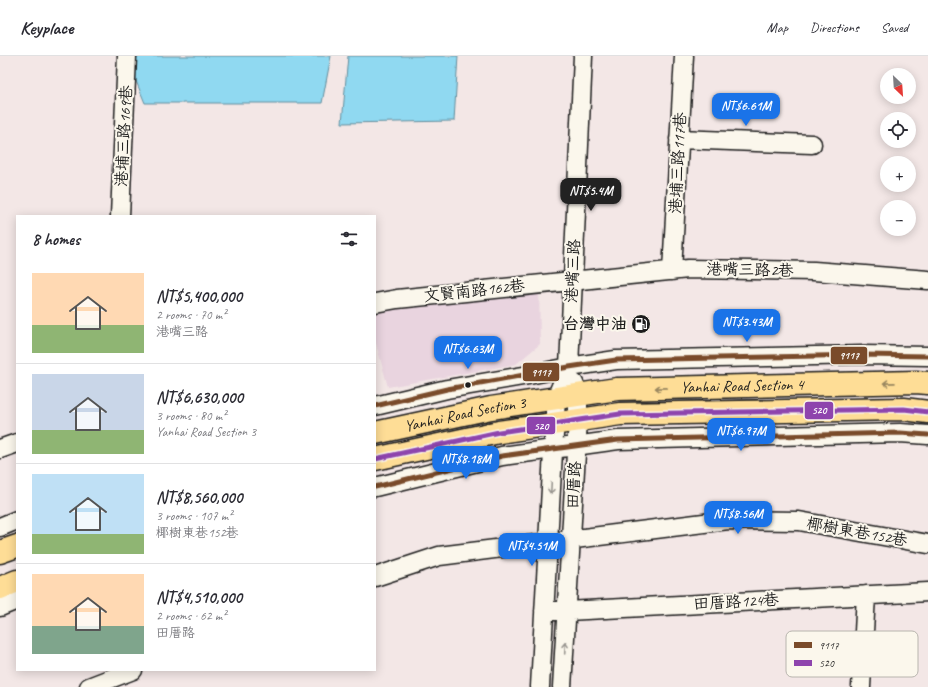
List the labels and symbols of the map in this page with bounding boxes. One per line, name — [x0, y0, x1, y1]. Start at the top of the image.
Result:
north arrow — [880, 68, 916, 104]
street label: 港埔三路169巷 — [111, 85, 137, 187]
pin: NT$6.61M — [705, 93, 787, 127]
street label: 港埔三路117巷 — [665, 112, 691, 214]
pin: NT$5.4M — [554, 178, 628, 212]
street label: 港嘴三路 — [561, 239, 585, 303]
street label: 港嘴三路2巷 — [706, 259, 794, 281]
street label: 文賢南路162巷 — [422, 276, 526, 306]
pin: NT$3.43M — [706, 309, 788, 343]
fuel station icon: 台灣中油 — [630, 313, 652, 335]
place label: 台灣中油 — [563, 314, 627, 334]
pin: NT$6.63M — [427, 336, 509, 370]
line badge: 9117 — [830, 346, 868, 365]
text: 9117 — [839, 348, 860, 362]
line badge: 9117 — [522, 362, 560, 382]
text: 9117 — [531, 365, 552, 379]
street label: Yanhai Road Section 4 — [680, 375, 806, 398]
one-way arrow — [883, 379, 896, 387]
unlabelled marker — [463, 380, 473, 390]
one-way arrow — [655, 384, 668, 392]
street label: Yanhai Road Section 3 — [403, 393, 529, 436]
line badge: 520 — [804, 401, 834, 420]
text: 520 — [812, 403, 827, 417]
line badge: 520 — [526, 416, 556, 435]
pin: NT$6.97M — [700, 418, 782, 452]
text: 520 — [534, 419, 549, 433]
pin: NT$8.18M — [425, 446, 507, 480]
street label: 田厝路 — [563, 461, 585, 509]
one-way arrow — [547, 481, 554, 494]
pin: NT$8.56M — [697, 501, 779, 535]
street label: 椰樹東巷152巷 — [805, 513, 909, 551]
pin: NT$4.51M — [491, 533, 573, 567]
street label: 田厝路124巷 — [693, 590, 779, 614]
legend — [786, 631, 918, 677]
text: 9117 — [819, 638, 840, 652]
one-way arrow — [561, 642, 568, 655]
text: 520 — [819, 656, 835, 670]

